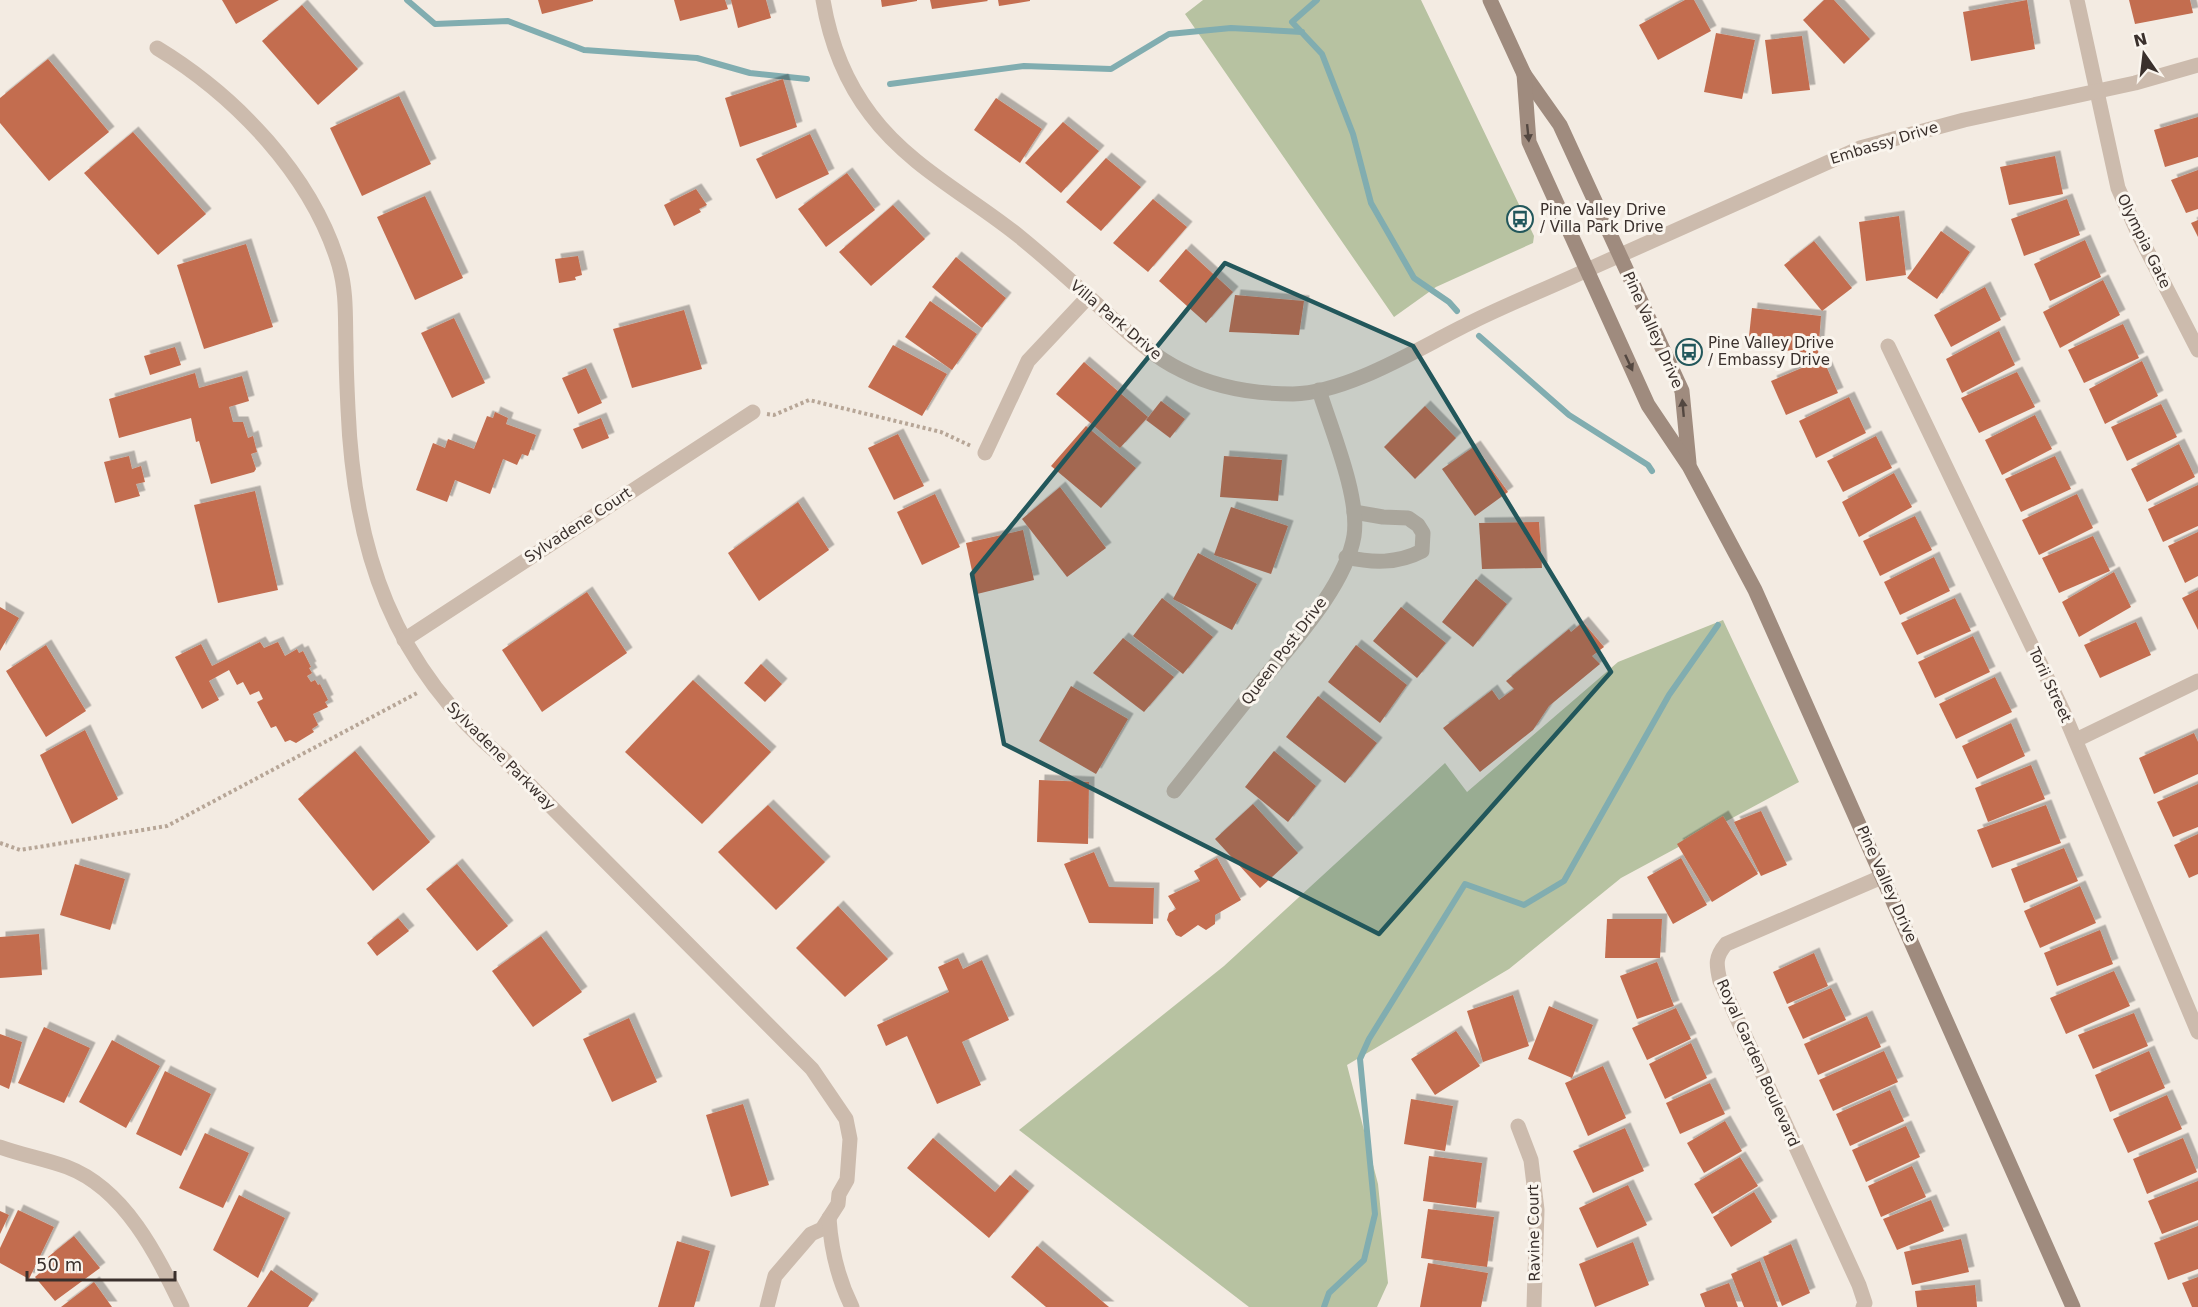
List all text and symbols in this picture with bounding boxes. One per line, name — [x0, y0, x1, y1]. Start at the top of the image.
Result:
north arrow — [2114, 24, 2174, 84]
text: N — [2132, 29, 2149, 51]
street label: Embassy Drive — [1828, 118, 1940, 168]
one-way arrow — [1523, 123, 1533, 142]
street label: Olympia Gate — [2113, 191, 2175, 291]
place label: Pine Valley Drive / Villa Park Drive — [1540, 201, 1666, 236]
bus stop icon: Pine Valley Drive / Villa Park Drive — [1505, 204, 1535, 234]
street label: Pine Valley Drive — [1619, 269, 1687, 391]
street label: Villa Park Drive — [1067, 277, 1165, 363]
place label: Pine Valley Drive / Embassy Drive — [1708, 334, 1834, 369]
bus stop icon: Pine Valley Drive / Embassy Drive — [1674, 337, 1704, 367]
one-way arrow — [1624, 355, 1634, 373]
one-way arrow — [1678, 399, 1688, 418]
street label: Sylvadene Court — [521, 484, 635, 566]
street label: Queen Post Drive — [1238, 594, 1330, 708]
street label: Torii Street — [2024, 644, 2075, 725]
street label: Sylvadene Parkway — [443, 698, 559, 814]
street label: Pine Valley Drive — [1853, 823, 1921, 945]
street label: Royal Garden Boulevard — [1713, 976, 1803, 1150]
street label: Ravine Court — [1524, 1184, 1544, 1282]
scale bar — [27, 1244, 176, 1282]
text: 50 m — [36, 1254, 82, 1275]

